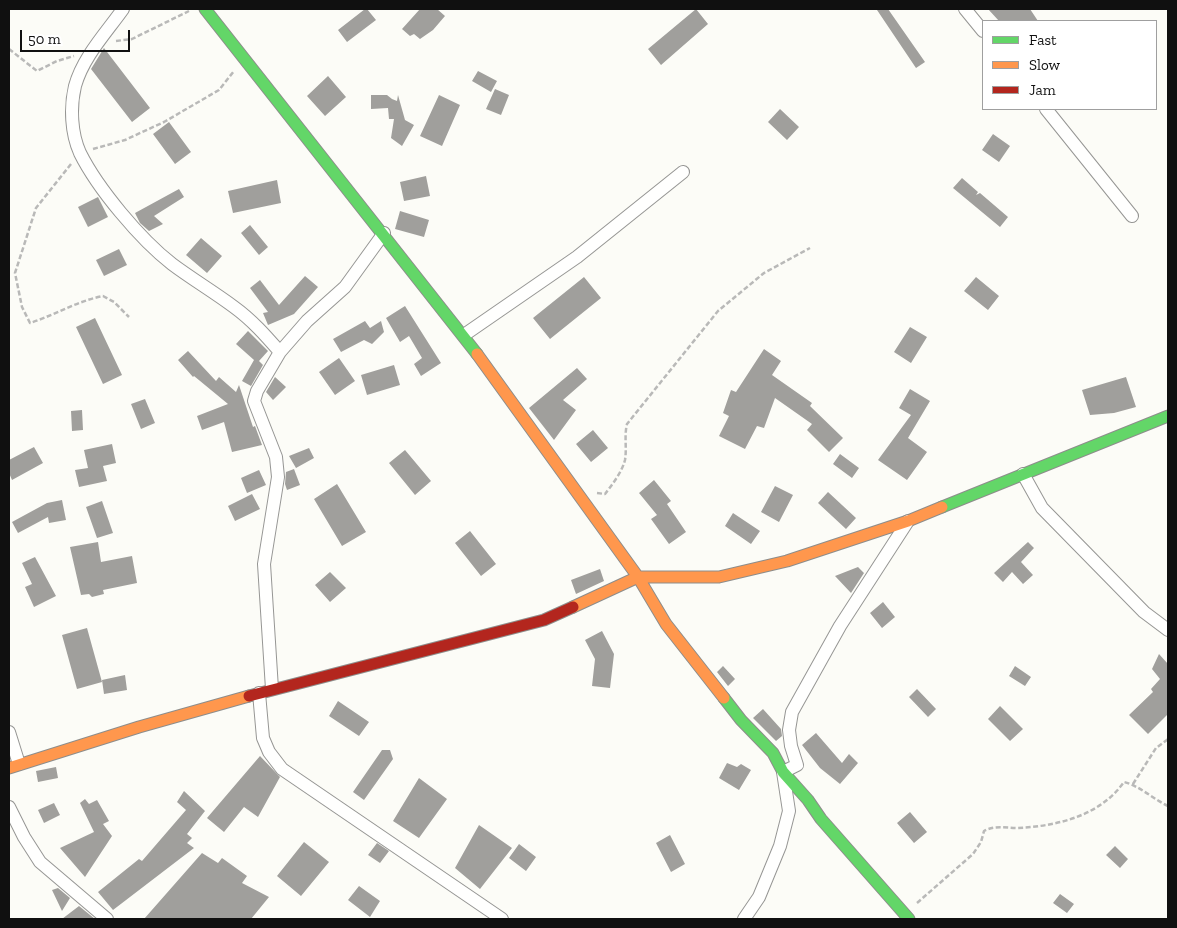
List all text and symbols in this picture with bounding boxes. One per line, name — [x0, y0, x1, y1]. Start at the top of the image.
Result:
scale bar — [22, 20, 132, 52]
legend — [982, 20, 1157, 110]
text: 50 m — [28, 30, 61, 48]
text: Fast — [1029, 31, 1057, 49]
text: Slow — [1029, 56, 1060, 74]
text: Jam — [1029, 81, 1056, 99]

